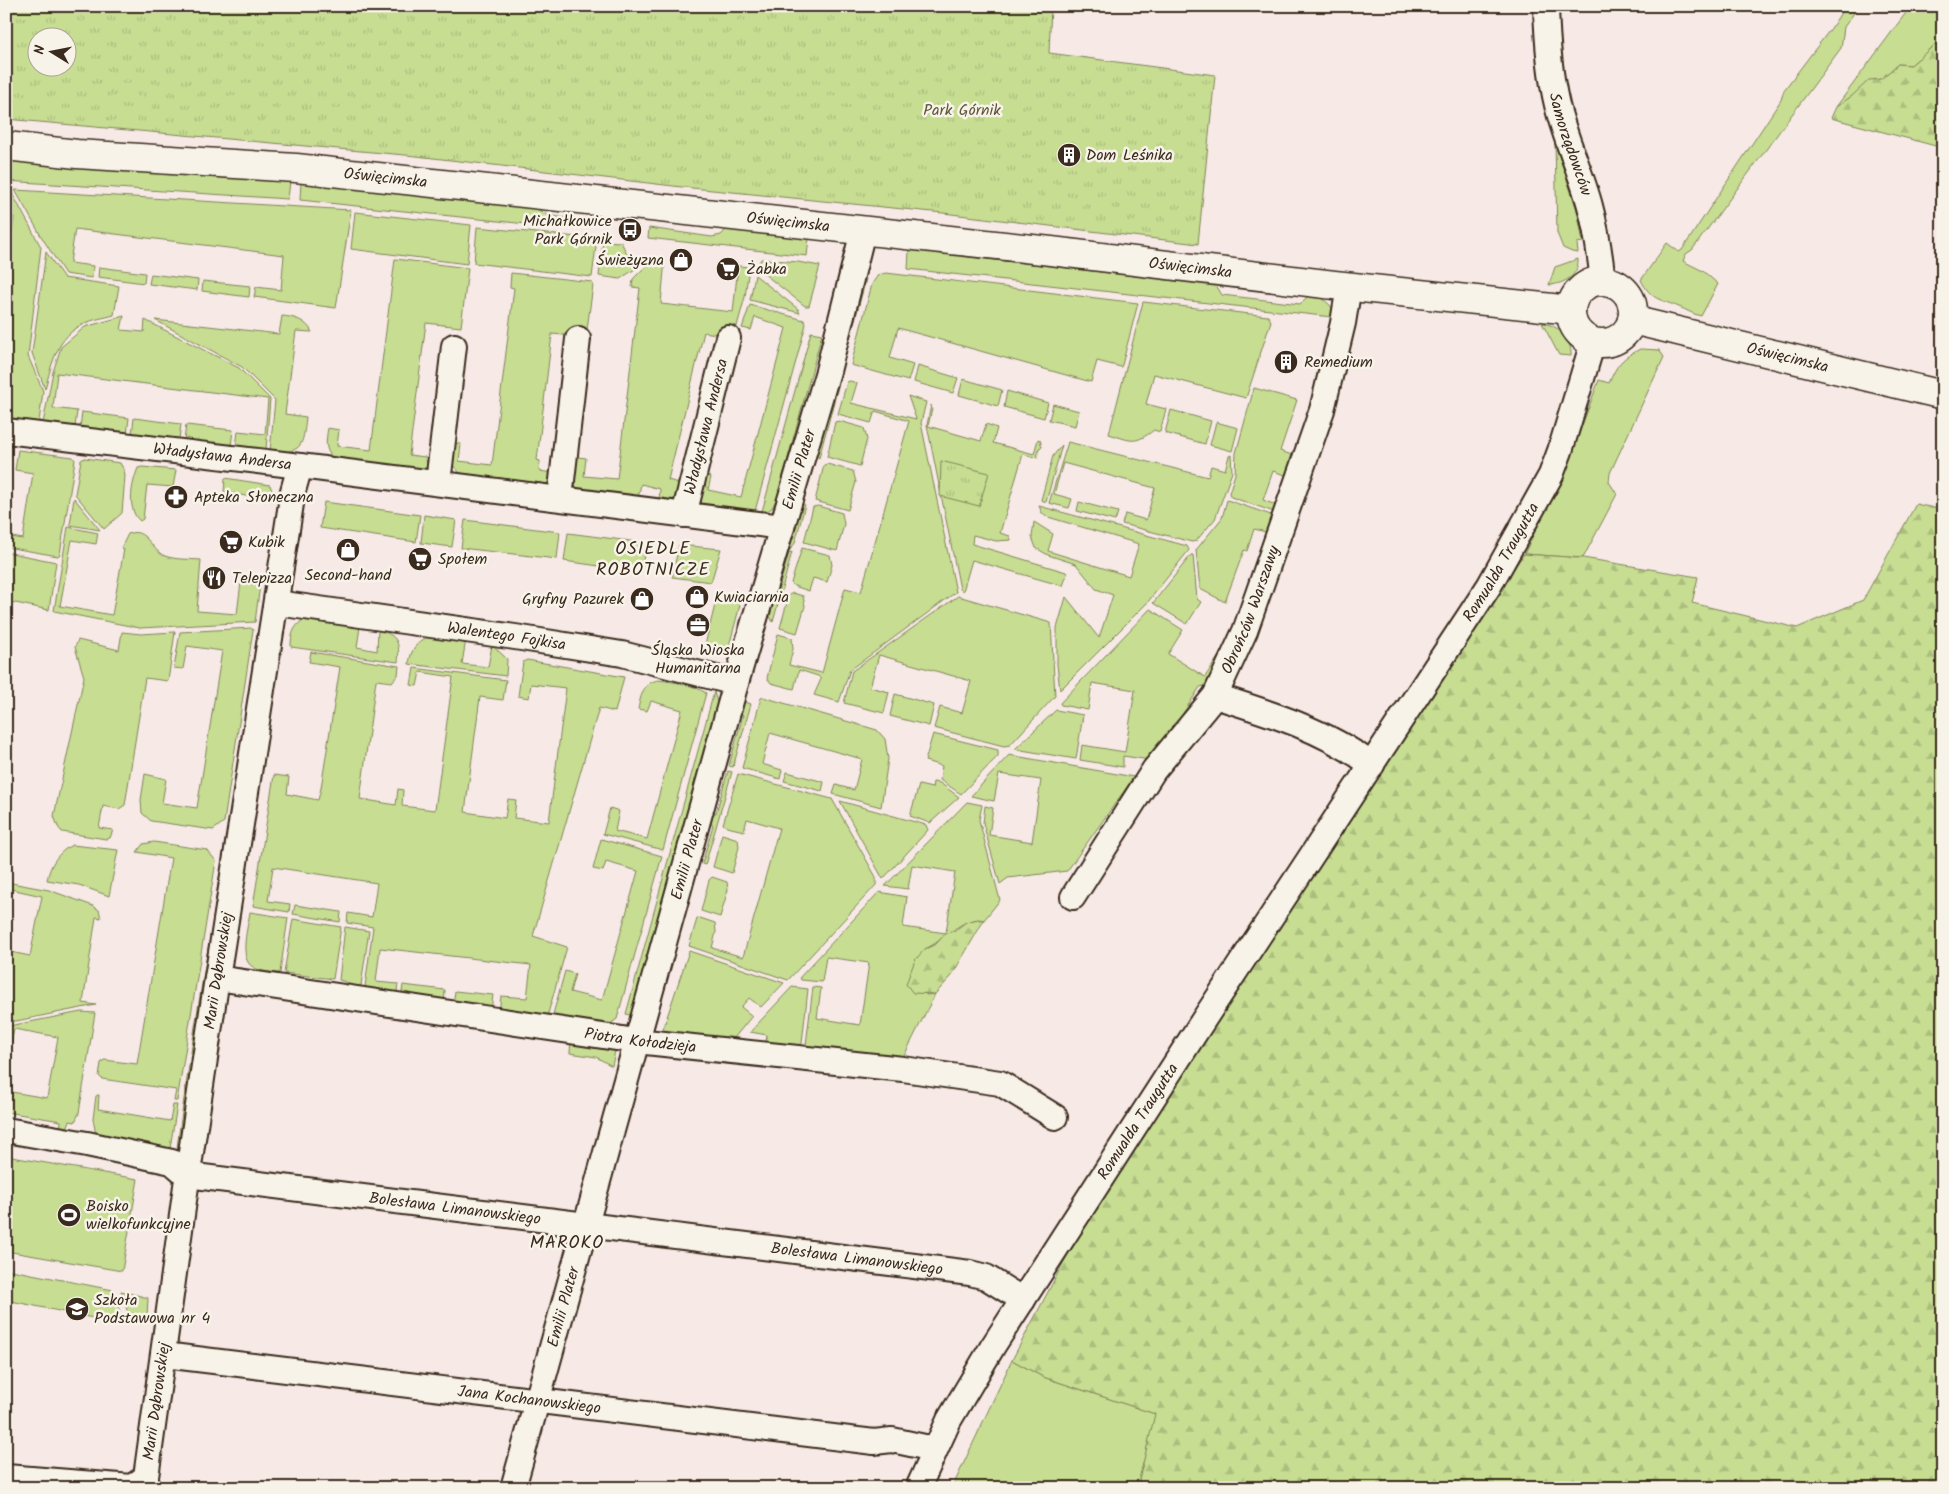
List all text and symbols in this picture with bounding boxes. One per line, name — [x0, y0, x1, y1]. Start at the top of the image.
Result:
north arrow — [28, 28, 78, 78]
text: N — [29, 43, 52, 56]
street label: Samorządowców — [1542, 90, 1599, 199]
park label: Park Górnik — [923, 98, 1001, 123]
building icon: Dom Leśnika — [1056, 142, 1082, 168]
place label: Dom Leśnika — [1086, 143, 1173, 168]
street label: Oświęcimska — [343, 161, 429, 195]
street label: Oświęcimska — [745, 205, 831, 239]
place label: Michałkowice Park Górnik — [523, 209, 612, 252]
bus stop icon: Michałkowice Park Górnik — [617, 217, 643, 243]
shop icon: Świeżyzna — [668, 247, 694, 273]
place label: Świeżyzna — [596, 248, 664, 273]
street label: Oświęcimska — [1147, 250, 1234, 285]
supermarket icon: Żabka — [715, 256, 741, 282]
place label: Żabka — [746, 257, 787, 282]
street label: Oświęcimska — [1744, 336, 1831, 379]
building icon: Remedium — [1273, 349, 1299, 375]
place label: Remedium — [1304, 350, 1373, 375]
street label: Władysława Andersa — [677, 356, 735, 497]
street label: Emilii Plater — [775, 425, 823, 513]
street label: Władysława Andersa — [152, 436, 293, 477]
pharmacy icon: Apteka Słoneczna — [163, 484, 189, 510]
place label: Apteka Słoneczna — [194, 485, 314, 510]
street label: Romualda Traugutta — [1456, 498, 1546, 627]
supermarket icon: Kubik — [218, 529, 244, 555]
place label: Kubik — [248, 530, 285, 555]
district label: OSIEDLE ROBOTNICZE — [596, 535, 710, 585]
shop icon: Second-hand — [335, 537, 361, 563]
street label: Obrońców Warszawy — [1214, 542, 1287, 678]
supermarket icon: Społem — [407, 546, 433, 572]
place label: Społem — [438, 547, 487, 572]
place label: Second-hand — [305, 563, 392, 588]
restaurant icon: Telepizza — [201, 565, 227, 591]
place label: Telepizza — [232, 566, 292, 591]
shop icon: Kwiaciarnia — [684, 584, 710, 610]
place label: Kwiaciarnia — [714, 585, 789, 610]
shop icon: Gryfny Pazurek — [629, 586, 655, 612]
place label: Gryfny Pazurek — [522, 587, 624, 612]
office icon: Śląska Wioska Humanitarna — [685, 612, 711, 638]
street label: Walentego Fojkisa — [446, 615, 568, 657]
place label: Śląska Wioska Humanitarna — [651, 638, 745, 681]
street label: Emilii Plater — [664, 815, 711, 903]
street label: Marii Dąbrowskiej — [197, 909, 240, 1031]
street label: Piotra Kołodzieja — [583, 1021, 698, 1060]
street label: Romualda Traugutta — [1091, 1058, 1185, 1185]
street label: Bolesława Limanowskiego — [368, 1185, 542, 1232]
place label: Boisko wielkofunkcyjne — [86, 1194, 191, 1237]
sports icon: Boisko wielkofunkcyjne — [56, 1202, 82, 1228]
district label: MAROKO — [530, 1229, 604, 1258]
street label: Bolesława Limanowskiego — [769, 1236, 944, 1282]
street label: Emilii Plater — [540, 1262, 587, 1350]
place label: Szkoła Podstawowa nr 4 — [94, 1288, 210, 1331]
school or university icon: Szkoła Podstawowa nr 4 — [64, 1296, 90, 1322]
street label: Marii Dąbrowskiej — [136, 1340, 177, 1462]
street label: Jana Kochanowskiego — [456, 1379, 602, 1421]

